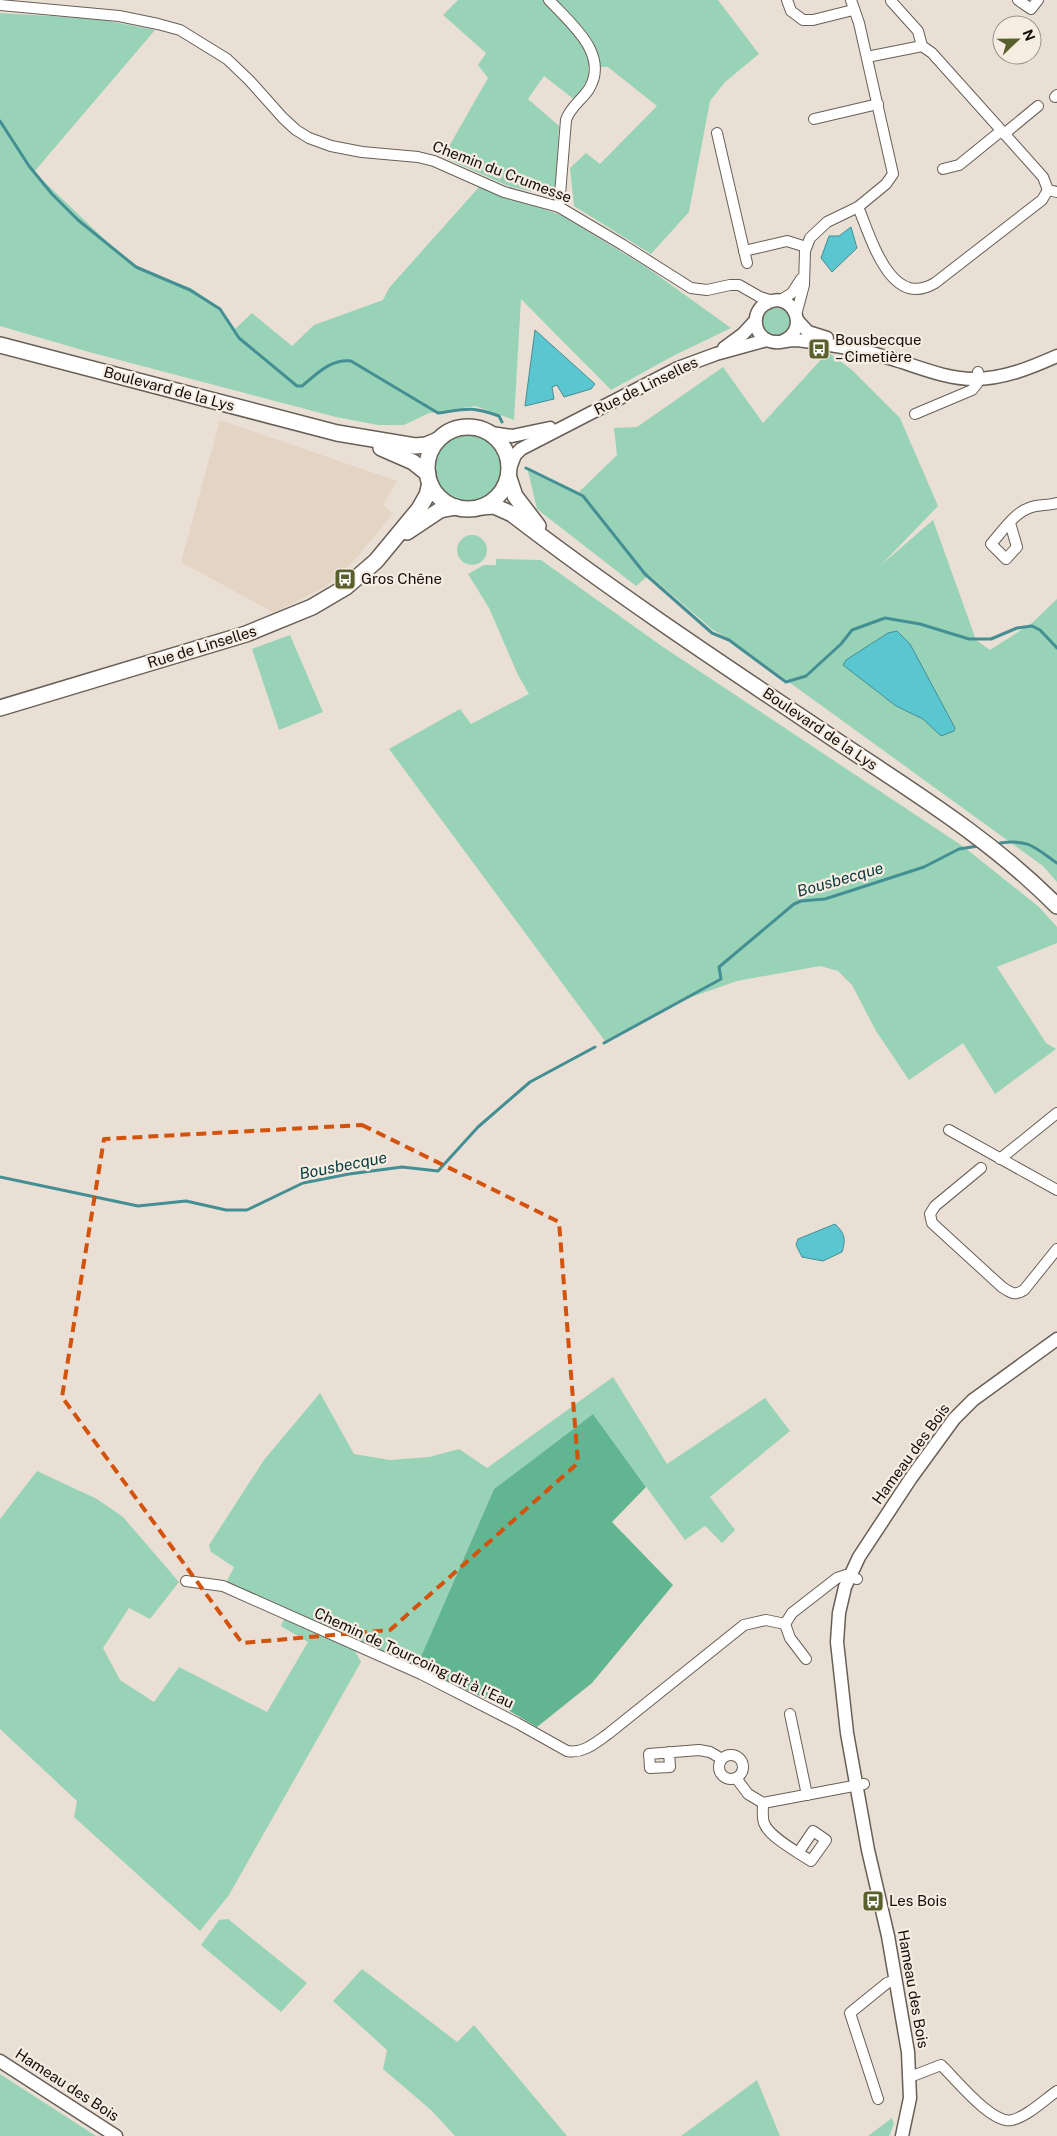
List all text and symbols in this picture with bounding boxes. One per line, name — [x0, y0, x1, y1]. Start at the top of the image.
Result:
north arrow — [992, 15, 1042, 65]
text: N — [1020, 27, 1039, 43]
street label: Chemin du Crumesse — [430, 137, 574, 206]
place label: Bousbecque – Cimetière — [835, 331, 922, 365]
bus stop icon: Bousbecque – Cimetière — [807, 337, 831, 361]
street label: Rue de Linselles — [591, 353, 700, 418]
street label: Boulevard de la Lys — [102, 363, 236, 414]
bus stop icon: Gros Chêne — [333, 567, 357, 591]
place label: Gros Chêne — [361, 570, 442, 587]
street label: Rue de Linselles — [145, 622, 258, 671]
street label: Boulevard de la Lys — [760, 684, 881, 773]
water label: Bousbecque — [795, 858, 886, 901]
water label: Bousbecque — [298, 1148, 389, 1183]
street label: Hameau des Bois — [868, 1400, 953, 1507]
street label: Chemin de Tourcoing dit à l'Eau — [312, 1604, 517, 1711]
bus stop icon: Les Bois — [861, 1889, 885, 1913]
place label: Les Bois — [889, 1892, 947, 1909]
street label: Hameau des Bois — [895, 1928, 932, 2050]
street label: Hameau des Bois — [12, 2045, 122, 2124]

